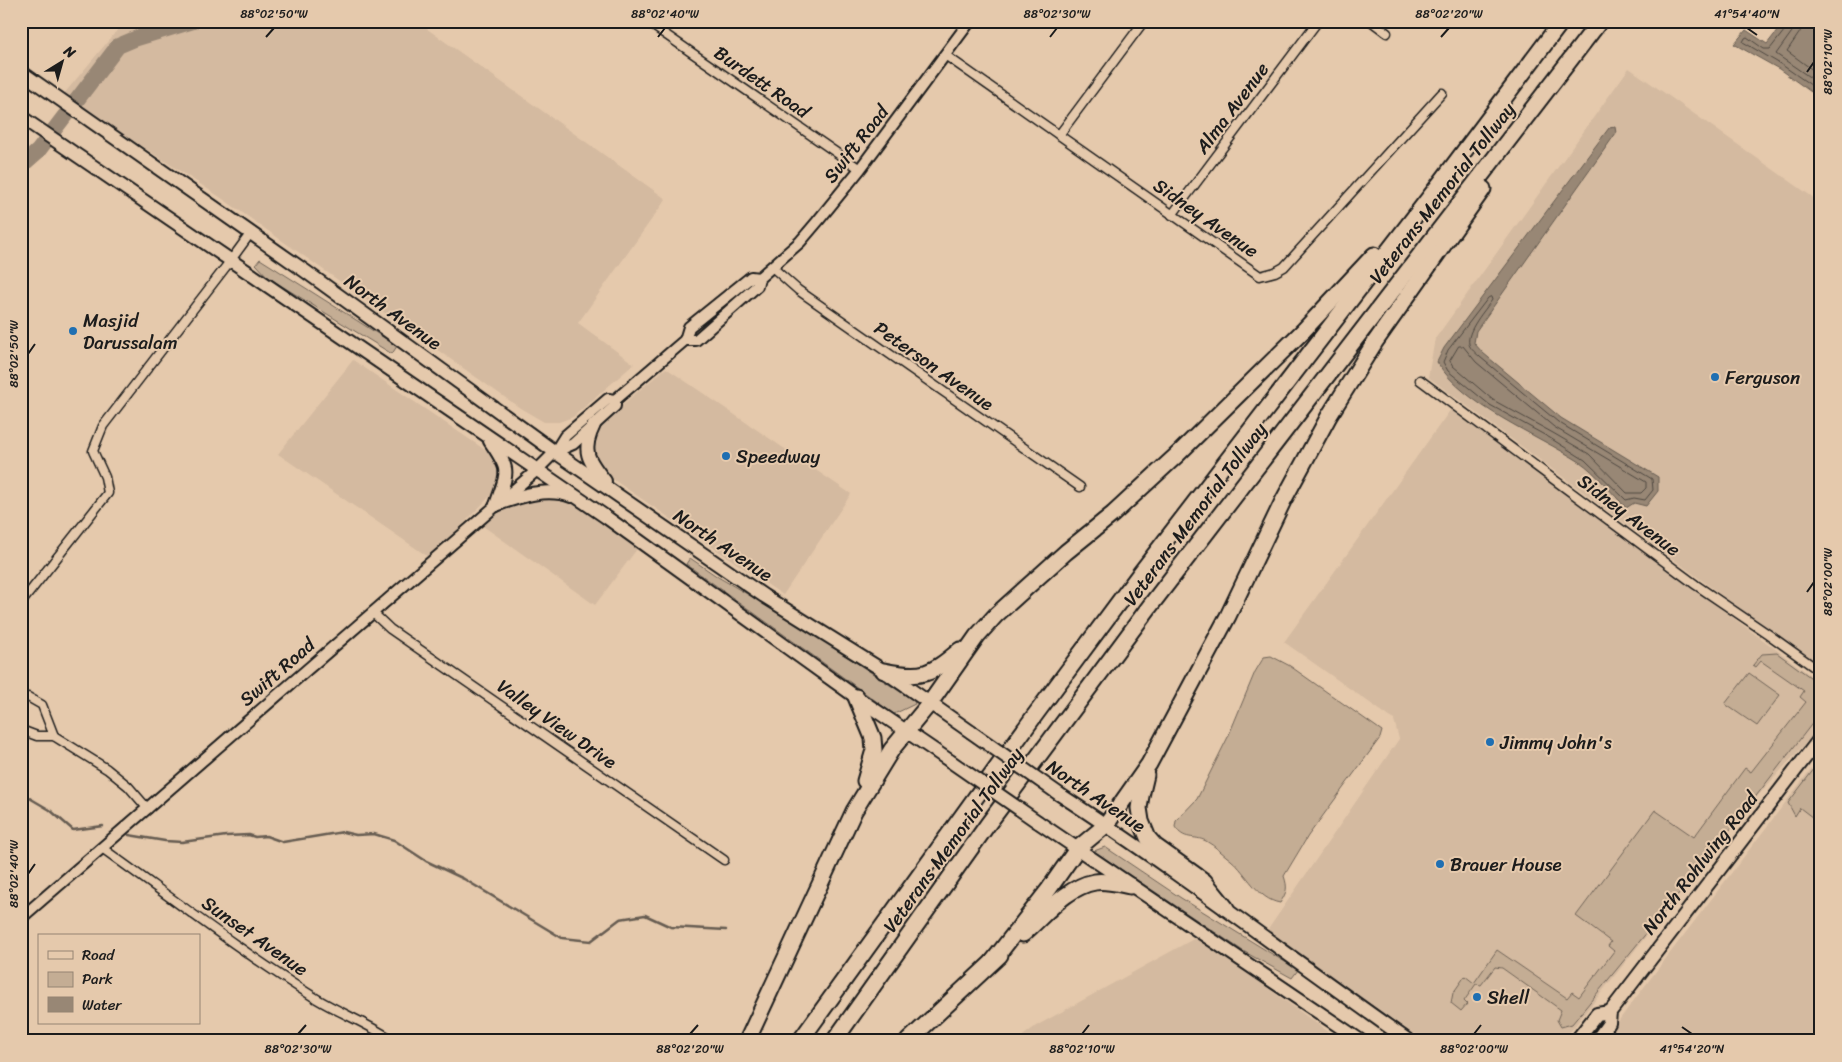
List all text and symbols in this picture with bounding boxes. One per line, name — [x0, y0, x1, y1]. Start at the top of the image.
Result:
text: 88°02'50"W — [240, 3, 309, 25]
text: 88°02'40"W — [631, 3, 700, 25]
text: 88°02'30"W — [1024, 3, 1091, 25]
text: 88°02'20"W — [1415, 3, 1483, 25]
text: 41°54'40"N — [1714, 3, 1780, 25]
text: 88°02'10"W — [1817, 28, 1839, 95]
street label: Burdett Road — [707, 37, 818, 128]
north arrow — [38, 38, 88, 88]
text: N — [57, 39, 81, 65]
street label: Alma Avenue — [1186, 55, 1278, 162]
street label: Veterans Memorial Tollway — [1360, 95, 1524, 291]
street label: Swift Road — [815, 96, 899, 190]
street label: Sidney Avenue — [1146, 169, 1266, 267]
street label: North Avenue — [337, 265, 449, 359]
place label: Masjid Darussalam — [83, 304, 178, 359]
street label: Peterson Avenue — [867, 312, 1001, 420]
text: 88°02'50"W — [3, 319, 25, 388]
marker: Masjid Darussalam — [67, 325, 79, 337]
place label: Ferguson — [1725, 361, 1800, 394]
marker: Ferguson — [1709, 371, 1721, 383]
street label: Veterans Memorial Tollway — [1115, 415, 1275, 613]
place label: Speedway — [736, 440, 820, 473]
marker: Speedway — [720, 450, 732, 462]
street label: Sidney Avenue — [1570, 465, 1688, 565]
street label: North Avenue — [666, 499, 780, 591]
text: 88°02'00"W — [1817, 547, 1839, 616]
street label: Swift Road — [231, 628, 324, 715]
street label: Valley View Drive — [490, 670, 624, 778]
place label: Jimmy John's — [1499, 726, 1612, 759]
marker: Jimmy John's — [1484, 736, 1496, 748]
street label: Veterans Memorial Tollway — [874, 740, 1032, 940]
street label: North Avenue — [1039, 750, 1153, 842]
street label: North Rohlwing Road — [1633, 783, 1768, 942]
text: 88°02'40"W — [3, 839, 25, 908]
place label: Brauer House — [1450, 848, 1562, 881]
marker: Brauer House — [1434, 858, 1446, 870]
street label: Sunset Avenue — [195, 887, 315, 985]
legend — [38, 934, 200, 1024]
text: Road — [82, 942, 115, 968]
text: Park — [82, 966, 113, 992]
place label: Shell — [1487, 981, 1530, 1014]
marker: Shell — [1471, 991, 1483, 1003]
text: Water — [82, 992, 122, 1018]
text: 88°02'30"W — [265, 1038, 332, 1060]
text: 88°02'20"W — [656, 1038, 724, 1060]
text: 88°02'10"W — [1049, 1038, 1116, 1060]
text: 88°02'00"W — [1440, 1038, 1509, 1060]
text: 41°54'20"N — [1660, 1038, 1725, 1060]

